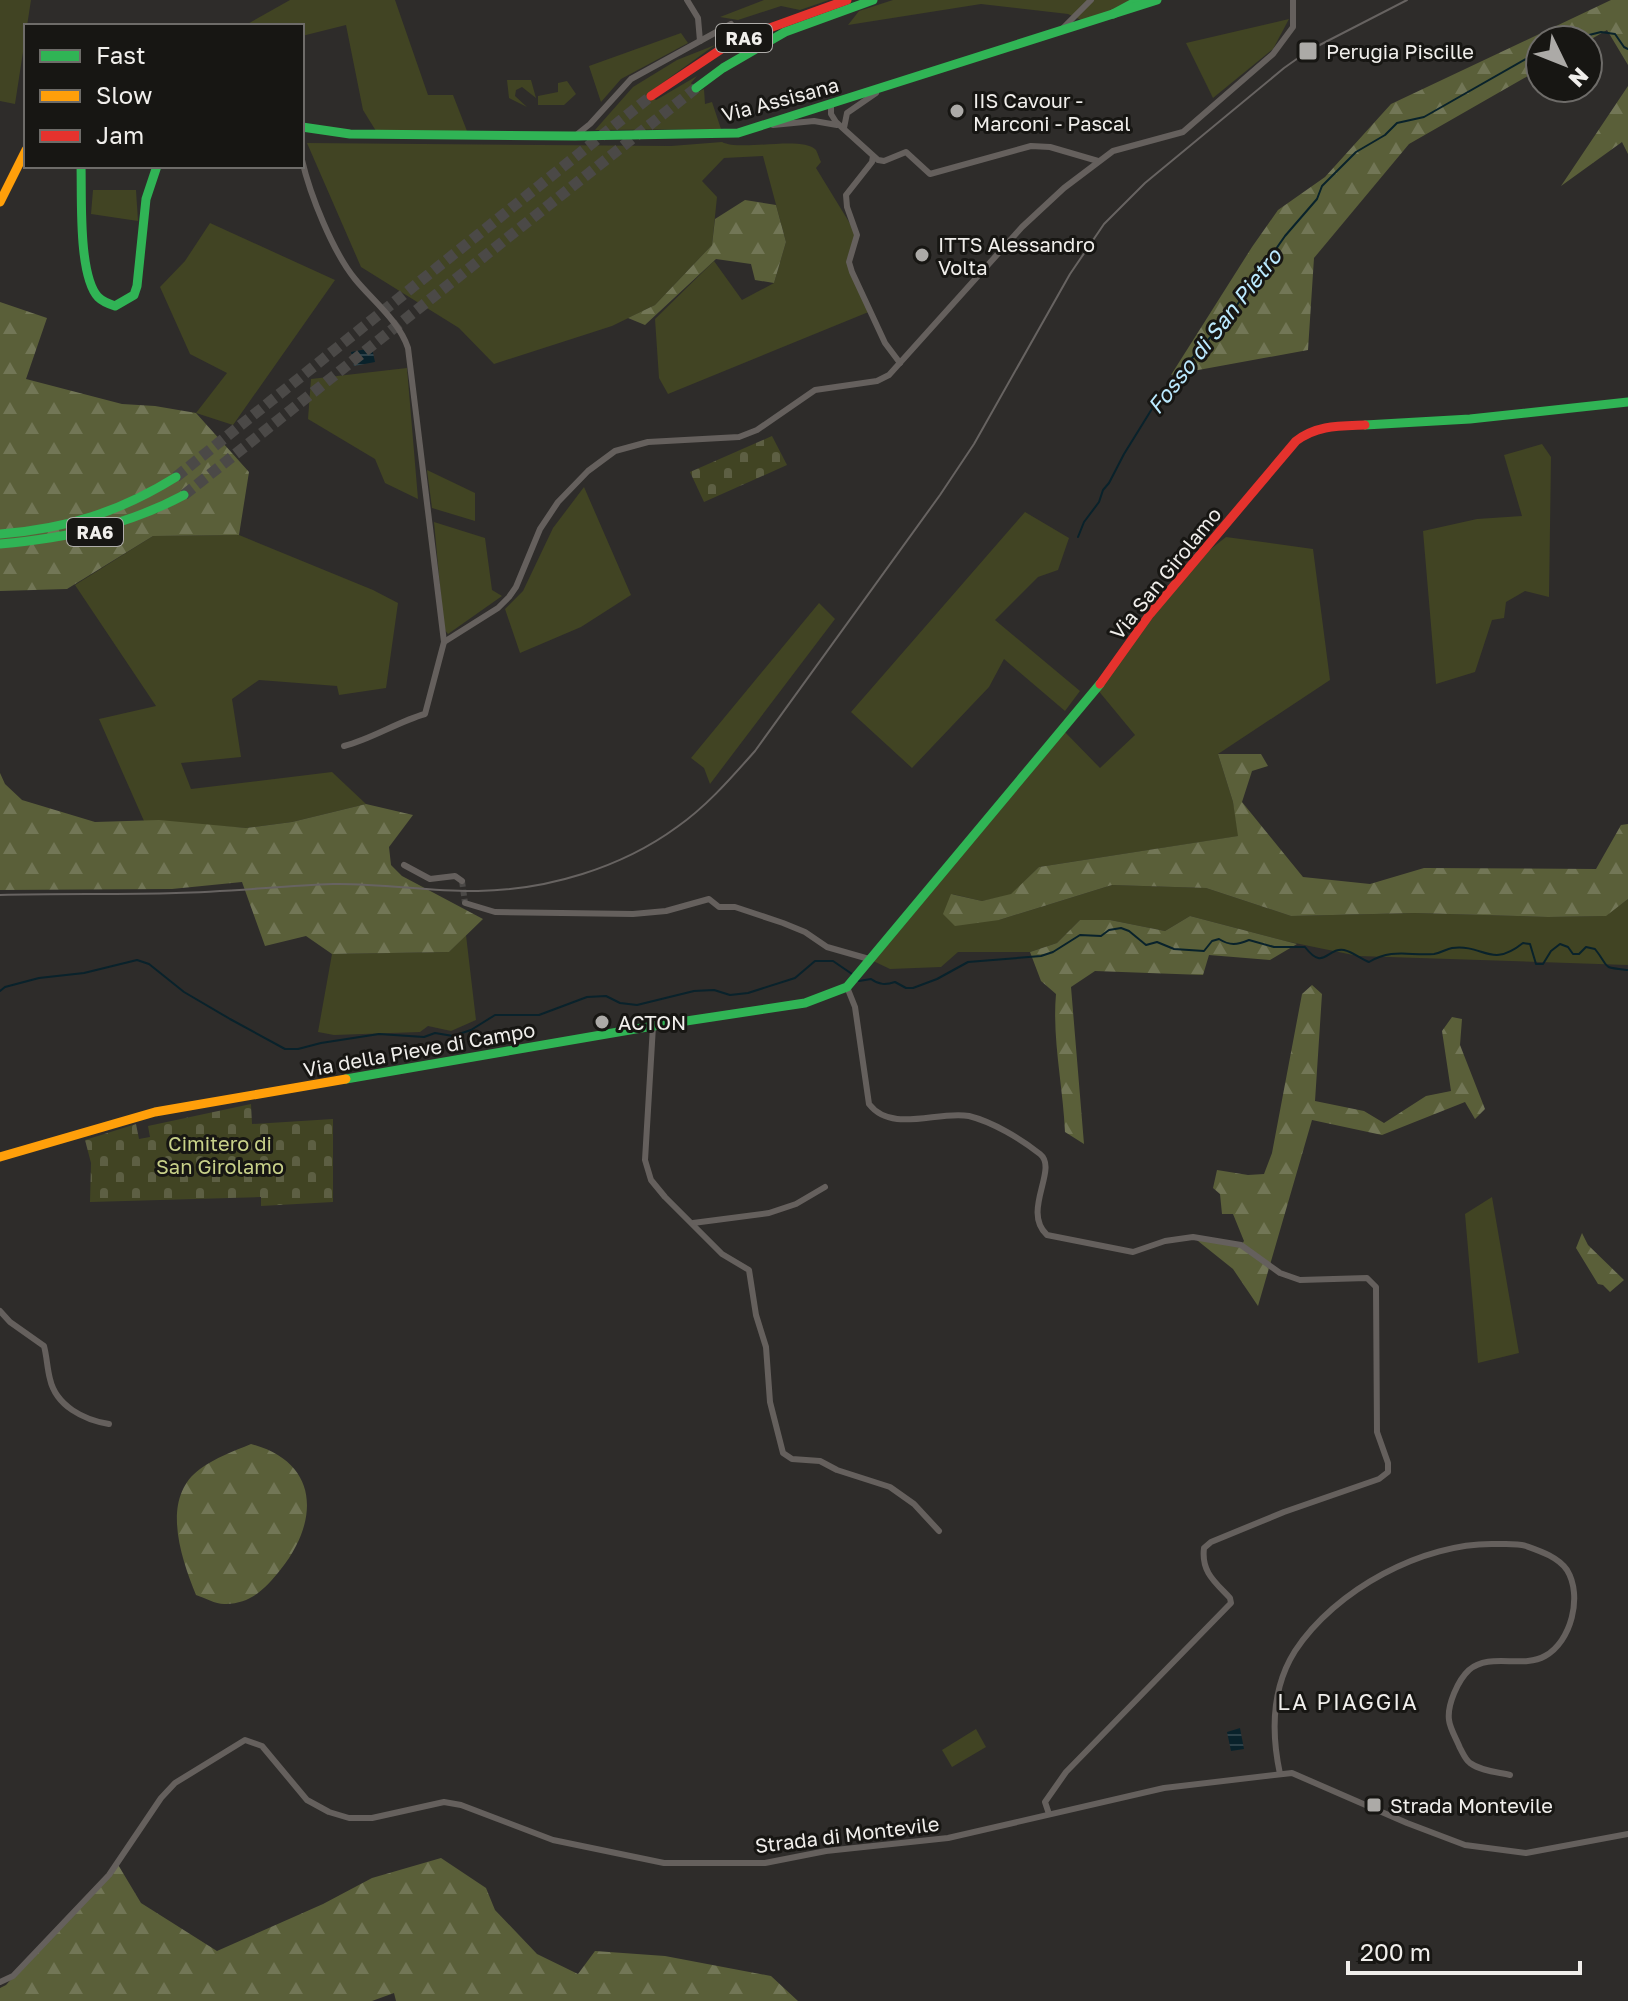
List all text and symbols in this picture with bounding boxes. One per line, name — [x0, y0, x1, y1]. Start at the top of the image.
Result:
legend — [24, 24, 304, 168]
road number: RA6 — [716, 24, 772, 52]
north arrow — [1524, 24, 1604, 104]
place label: Perugia Piscille — [1326, 39, 1474, 63]
text: Fast — [96, 40, 146, 69]
marker: Perugia Piscille — [1297, 40, 1319, 62]
text: N — [1563, 63, 1595, 93]
street label: Via Assisana — [719, 72, 841, 126]
text: Slow — [96, 80, 152, 109]
place label: IIS Cavour - Marconi - Pascal — [973, 88, 1131, 135]
marker: IIS Cavour - Marconi - Pascal — [948, 102, 966, 120]
text: Jam — [96, 120, 144, 149]
place label: ITTS Alessandro Volta — [938, 232, 1095, 279]
water label: Fosso di San Pietro — [1141, 242, 1288, 419]
marker: ITTS Alessandro Volta — [913, 246, 931, 264]
street label: Via San Girolamo — [1104, 502, 1226, 644]
road number: RA6 — [67, 518, 123, 546]
place label: ACTON — [618, 1010, 686, 1034]
marker: ACTON — [593, 1013, 611, 1031]
street label: Via della Pieve di Campo — [301, 1017, 537, 1081]
park label: Cimitero di San Girolamo — [156, 1131, 284, 1178]
district label: LA PIAGGIA — [1277, 1688, 1419, 1715]
place label: Strada Montevile — [1390, 1793, 1553, 1817]
marker: Strada Montevile — [1365, 1796, 1383, 1814]
street label: Strada di Montevile — [754, 1811, 940, 1857]
scale bar — [1348, 1925, 1580, 1975]
text: 200 m — [1360, 1937, 1431, 1966]

